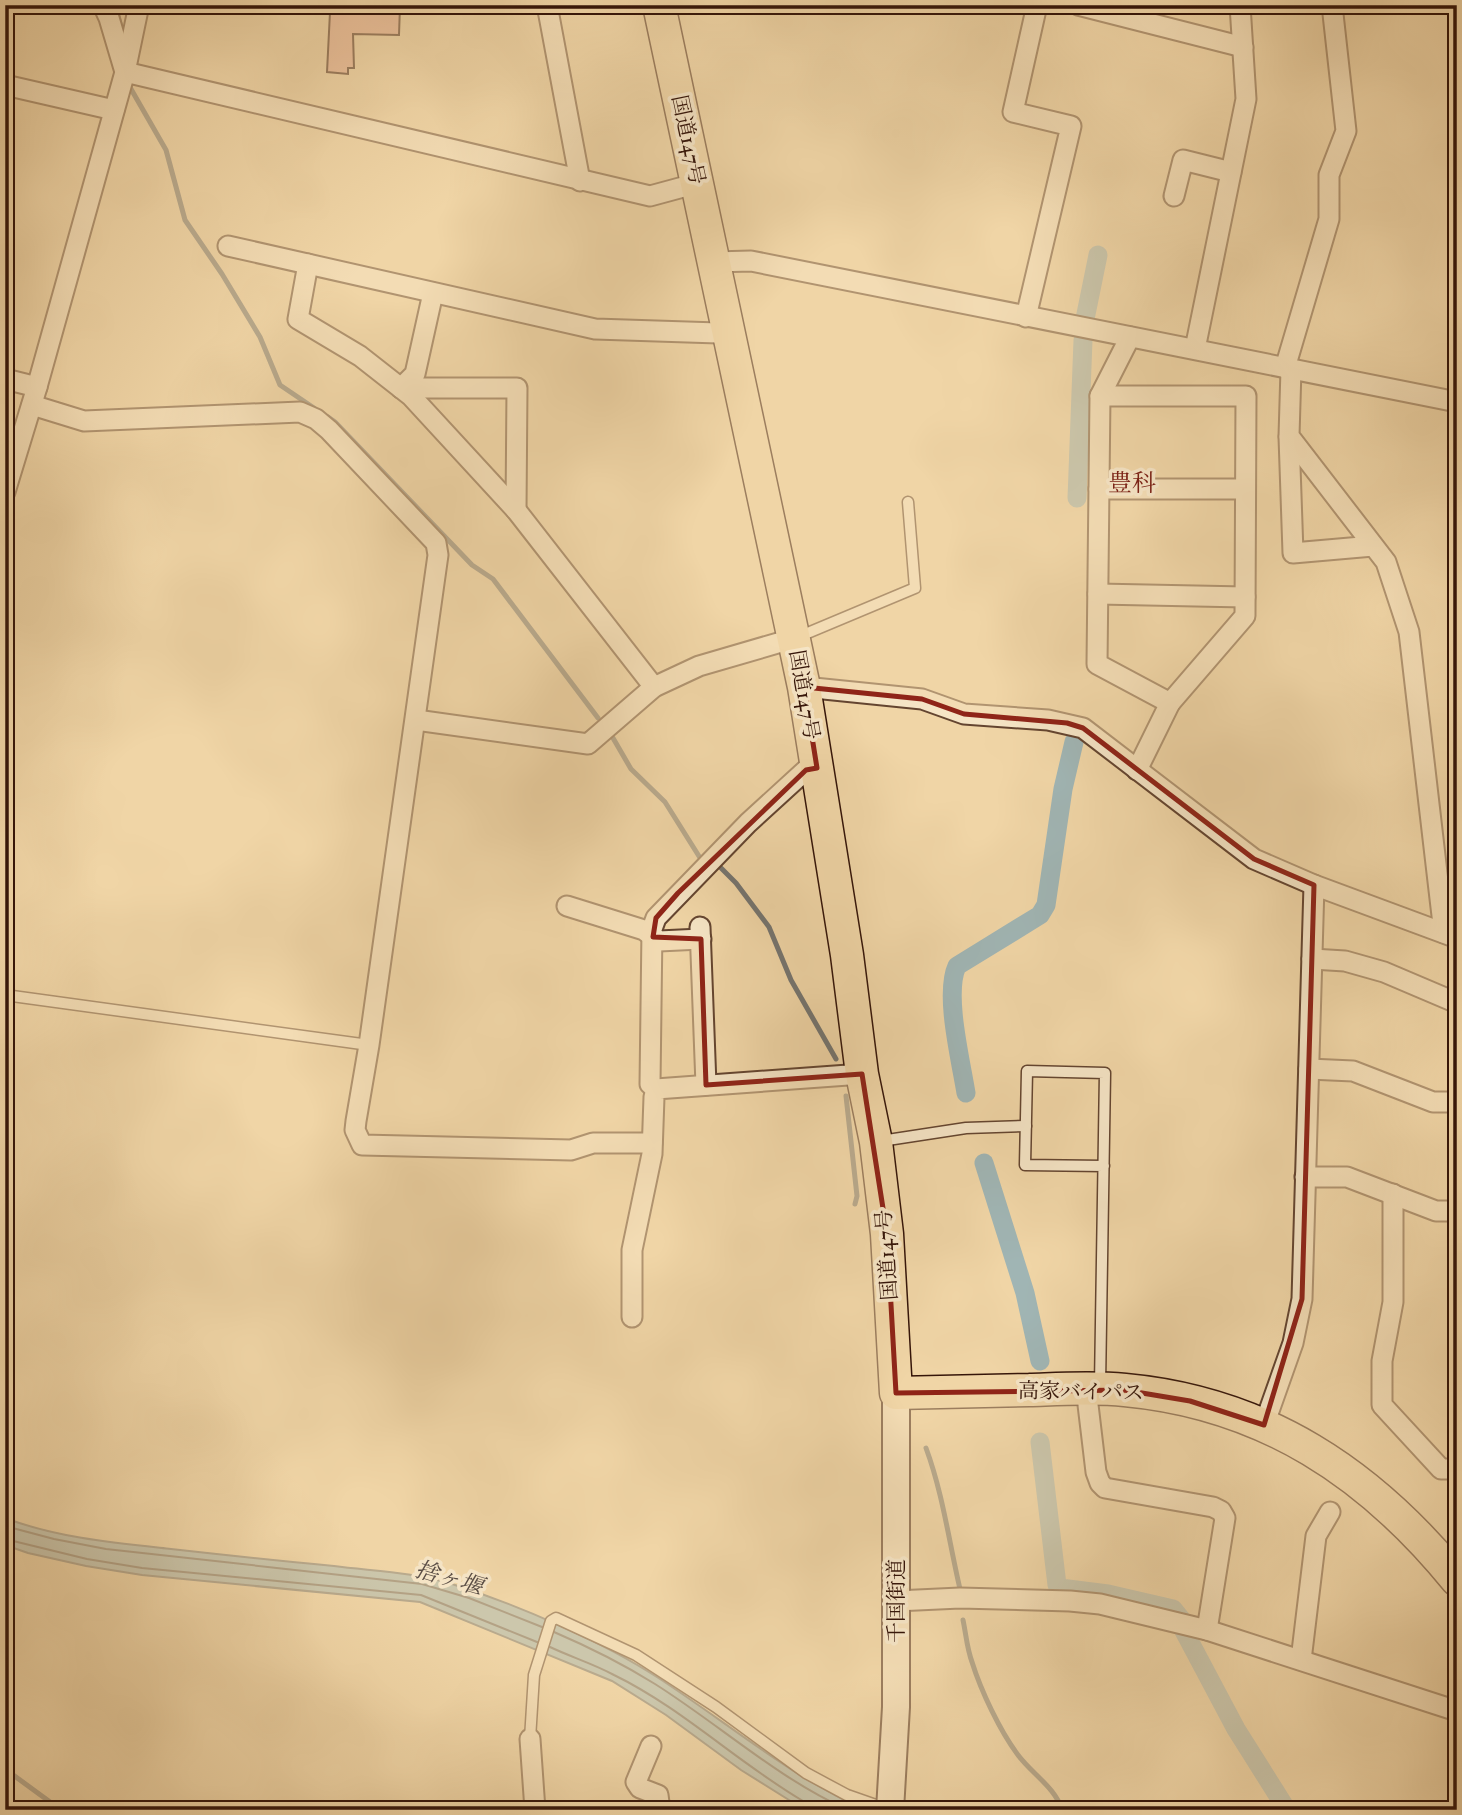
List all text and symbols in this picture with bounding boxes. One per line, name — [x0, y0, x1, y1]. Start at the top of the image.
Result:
street label: 国道147号 — [665, 93, 711, 187]
district label: 豊科 — [1108, 468, 1156, 499]
street label: 国道147号 — [783, 648, 825, 742]
street label: 国道147号 — [870, 1209, 904, 1301]
street label: 高家バイパス — [1018, 1377, 1144, 1407]
water label: 捨ヶ堰 — [412, 1555, 490, 1603]
street label: 千国街道 — [883, 1559, 910, 1643]

